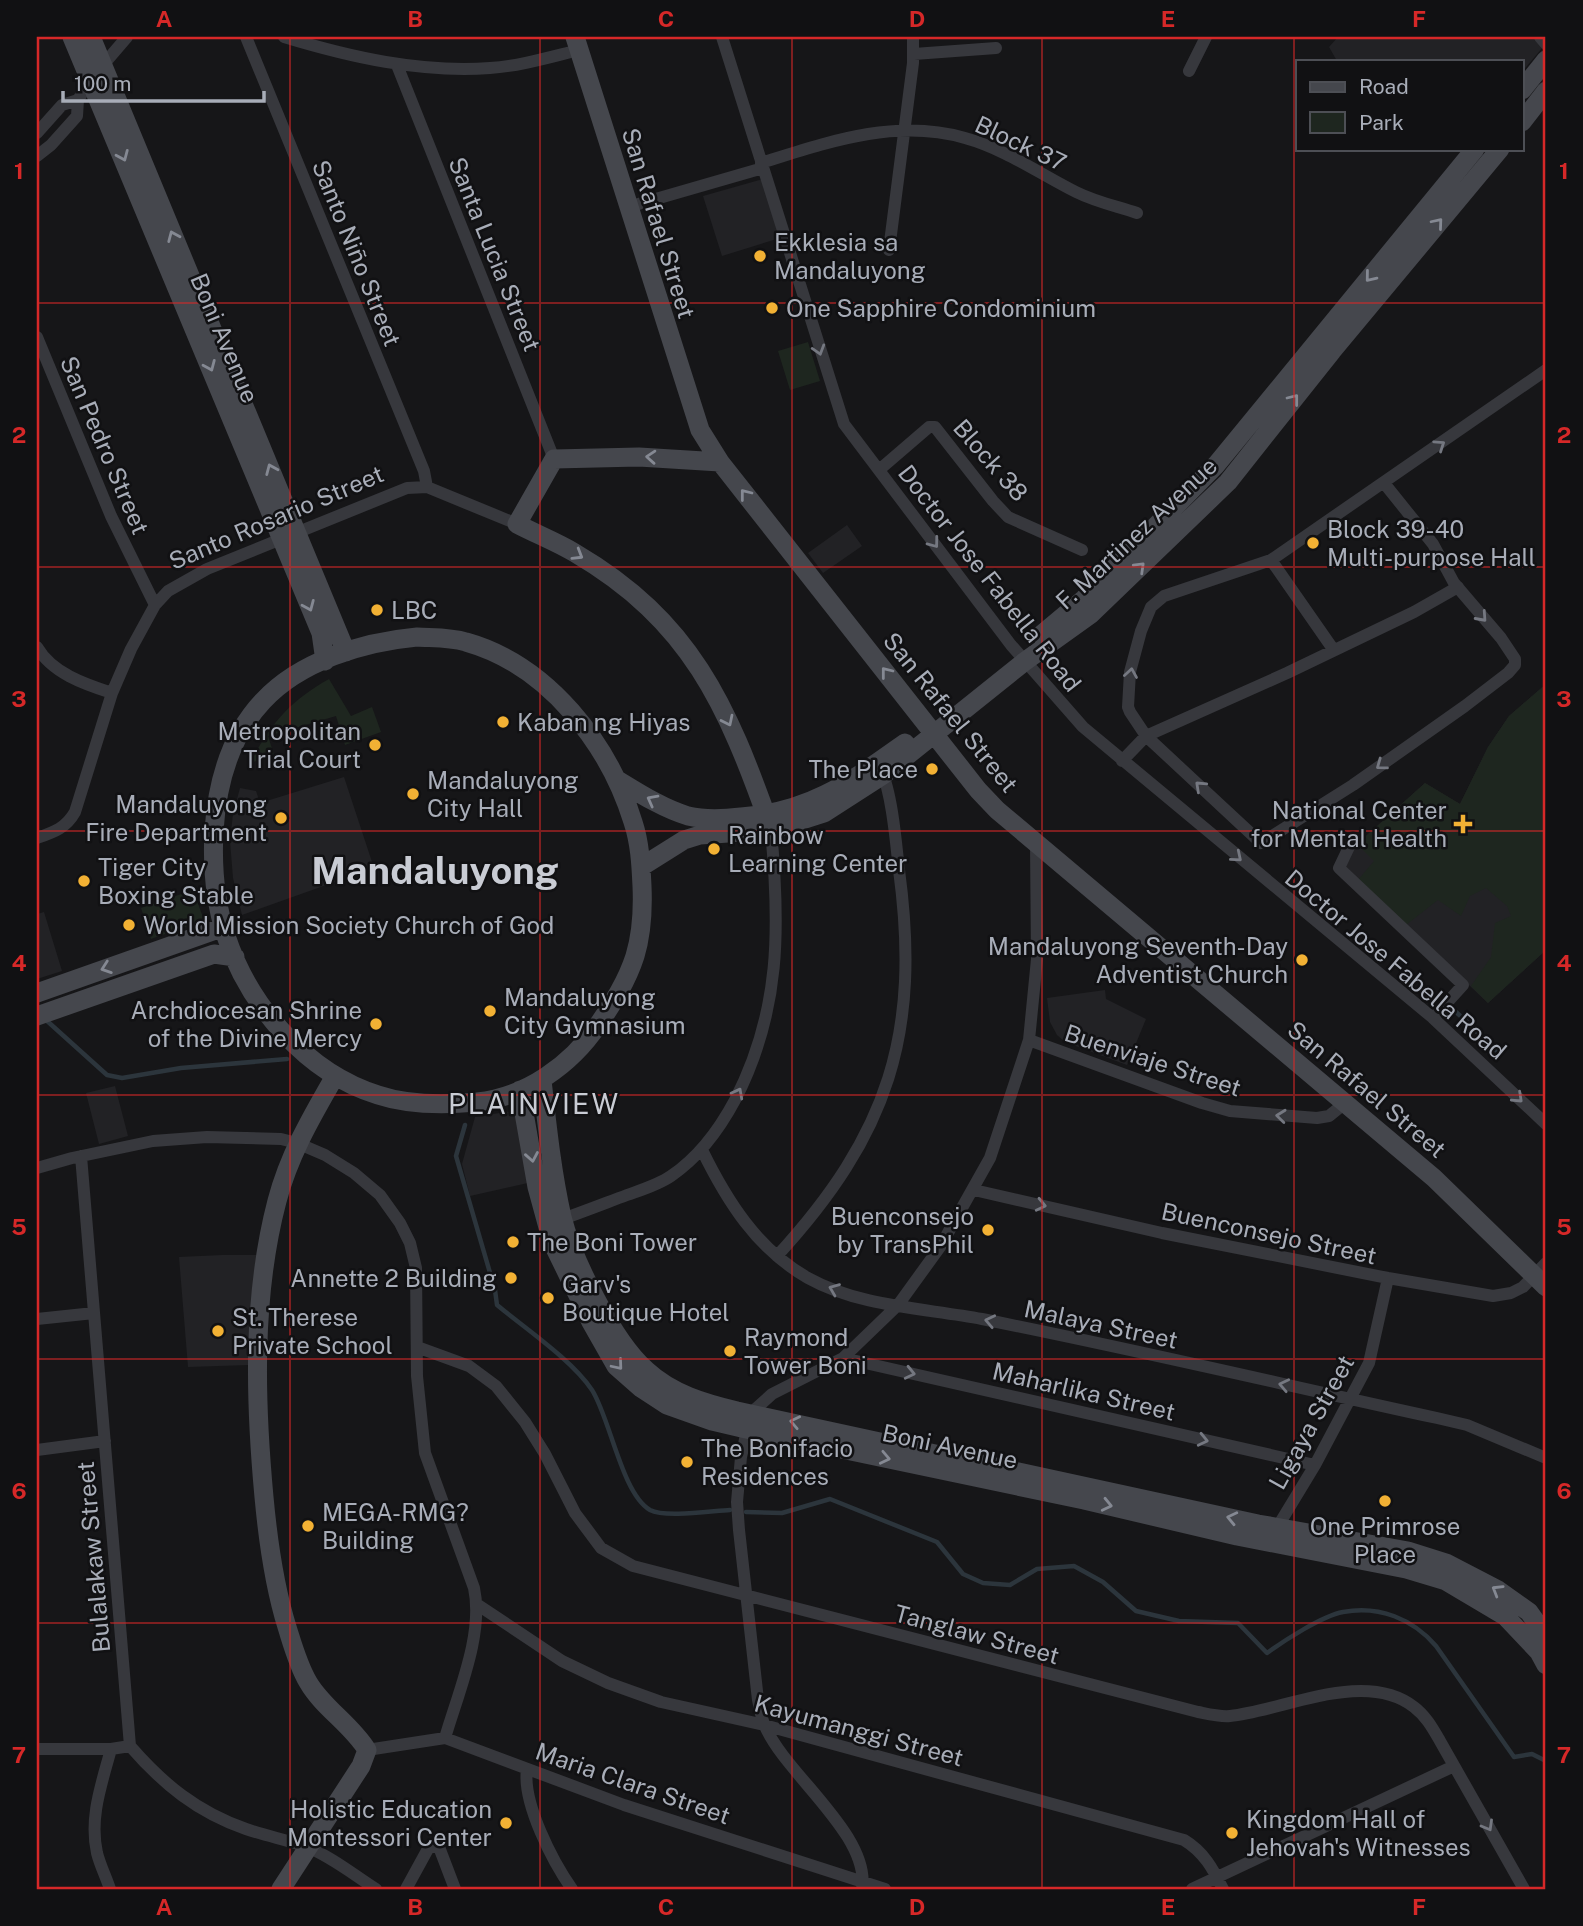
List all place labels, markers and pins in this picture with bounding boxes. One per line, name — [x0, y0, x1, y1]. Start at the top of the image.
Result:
place label: Ekklesia sa Mandaluyong — [774, 228, 926, 284]
marker: Ekklesia sa Mandaluyong — [752, 248, 768, 264]
place label: One Sapphire Condominium — [786, 294, 1096, 322]
marker: One Sapphire Condominium — [764, 300, 780, 316]
place label: Block 39-40 Multi-purpose Hall — [1327, 515, 1536, 571]
marker: Block 39-40 Multi-purpose Hall — [1305, 535, 1321, 551]
place label: LBC — [391, 596, 437, 624]
marker: LBC — [369, 602, 385, 618]
place label: Kaban ng Hiyas — [517, 708, 690, 736]
marker: Kaban ng Hiyas — [495, 714, 511, 730]
place label: Metropolitan Trial Court — [217, 717, 361, 773]
marker: Metropolitan Trial Court — [367, 737, 383, 753]
place label: The Place — [808, 755, 918, 783]
marker: The Place — [924, 761, 940, 777]
place label: Mandaluyong City Hall — [427, 766, 579, 822]
marker: Mandaluyong City Hall — [405, 786, 421, 802]
place label: Mandaluyong Fire Department — [85, 790, 267, 846]
place label: National Center for Mental Health — [1251, 796, 1447, 852]
marker: Mandaluyong Fire Department — [273, 810, 289, 826]
marker: National Center for Mental Health — [1453, 814, 1473, 834]
place label: Rainbow Learning Center — [728, 821, 907, 877]
marker: Rainbow Learning Center — [706, 841, 722, 857]
place label: Tiger City Boxing Stable — [98, 853, 254, 909]
marker: Tiger City Boxing Stable — [76, 873, 92, 889]
place label: World Mission Society Church of God — [143, 911, 554, 939]
marker: World Mission Society Church of God — [121, 917, 137, 933]
place label: Mandaluyong Seventh-Day Adventist Church — [988, 932, 1288, 988]
marker: Mandaluyong Seventh-Day Adventist Church — [1294, 952, 1310, 968]
place label: Mandaluyong City Gymnasium — [504, 983, 685, 1039]
place label: Archdiocesan Shrine of the Divine Mercy — [131, 996, 362, 1052]
marker: Mandaluyong City Gymnasium — [482, 1003, 498, 1019]
marker: Archdiocesan Shrine of the Divine Mercy — [368, 1016, 384, 1032]
place label: Buenconsejo by TransPhil — [831, 1202, 974, 1258]
marker: Buenconsejo by TransPhil — [980, 1222, 996, 1238]
place label: The Boni Tower — [527, 1228, 697, 1256]
marker: The Boni Tower — [505, 1234, 521, 1250]
place label: Annette 2 Building — [290, 1264, 497, 1292]
marker: Annette 2 Building — [503, 1270, 519, 1286]
place label: Garv's Boutique Hotel — [562, 1270, 730, 1326]
marker: Garv's Boutique Hotel — [540, 1290, 556, 1306]
place label: St. Therese Private School — [232, 1303, 393, 1359]
marker: St. Therese Private School — [210, 1323, 226, 1339]
place label: Raymond Tower Boni — [744, 1323, 867, 1379]
marker: Raymond Tower Boni — [722, 1343, 738, 1359]
place label: The Bonifacio Residences — [701, 1434, 853, 1490]
marker: The Bonifacio Residences — [679, 1454, 695, 1470]
marker: One Primrose Place — [1377, 1493, 1393, 1509]
place label: MEGA-RMG? Building — [322, 1498, 469, 1554]
place label: One Primrose Place — [1310, 1512, 1460, 1568]
marker: MEGA-RMG? Building — [300, 1518, 316, 1534]
place label: Holistic Education Montessori Center — [287, 1795, 492, 1851]
place label: Kingdom Hall of Jehovah's Witnesses — [1246, 1805, 1471, 1861]
marker: Holistic Education Montessori Center — [498, 1815, 514, 1831]
marker: Kingdom Hall of Jehovah's Witnesses — [1224, 1825, 1240, 1841]

